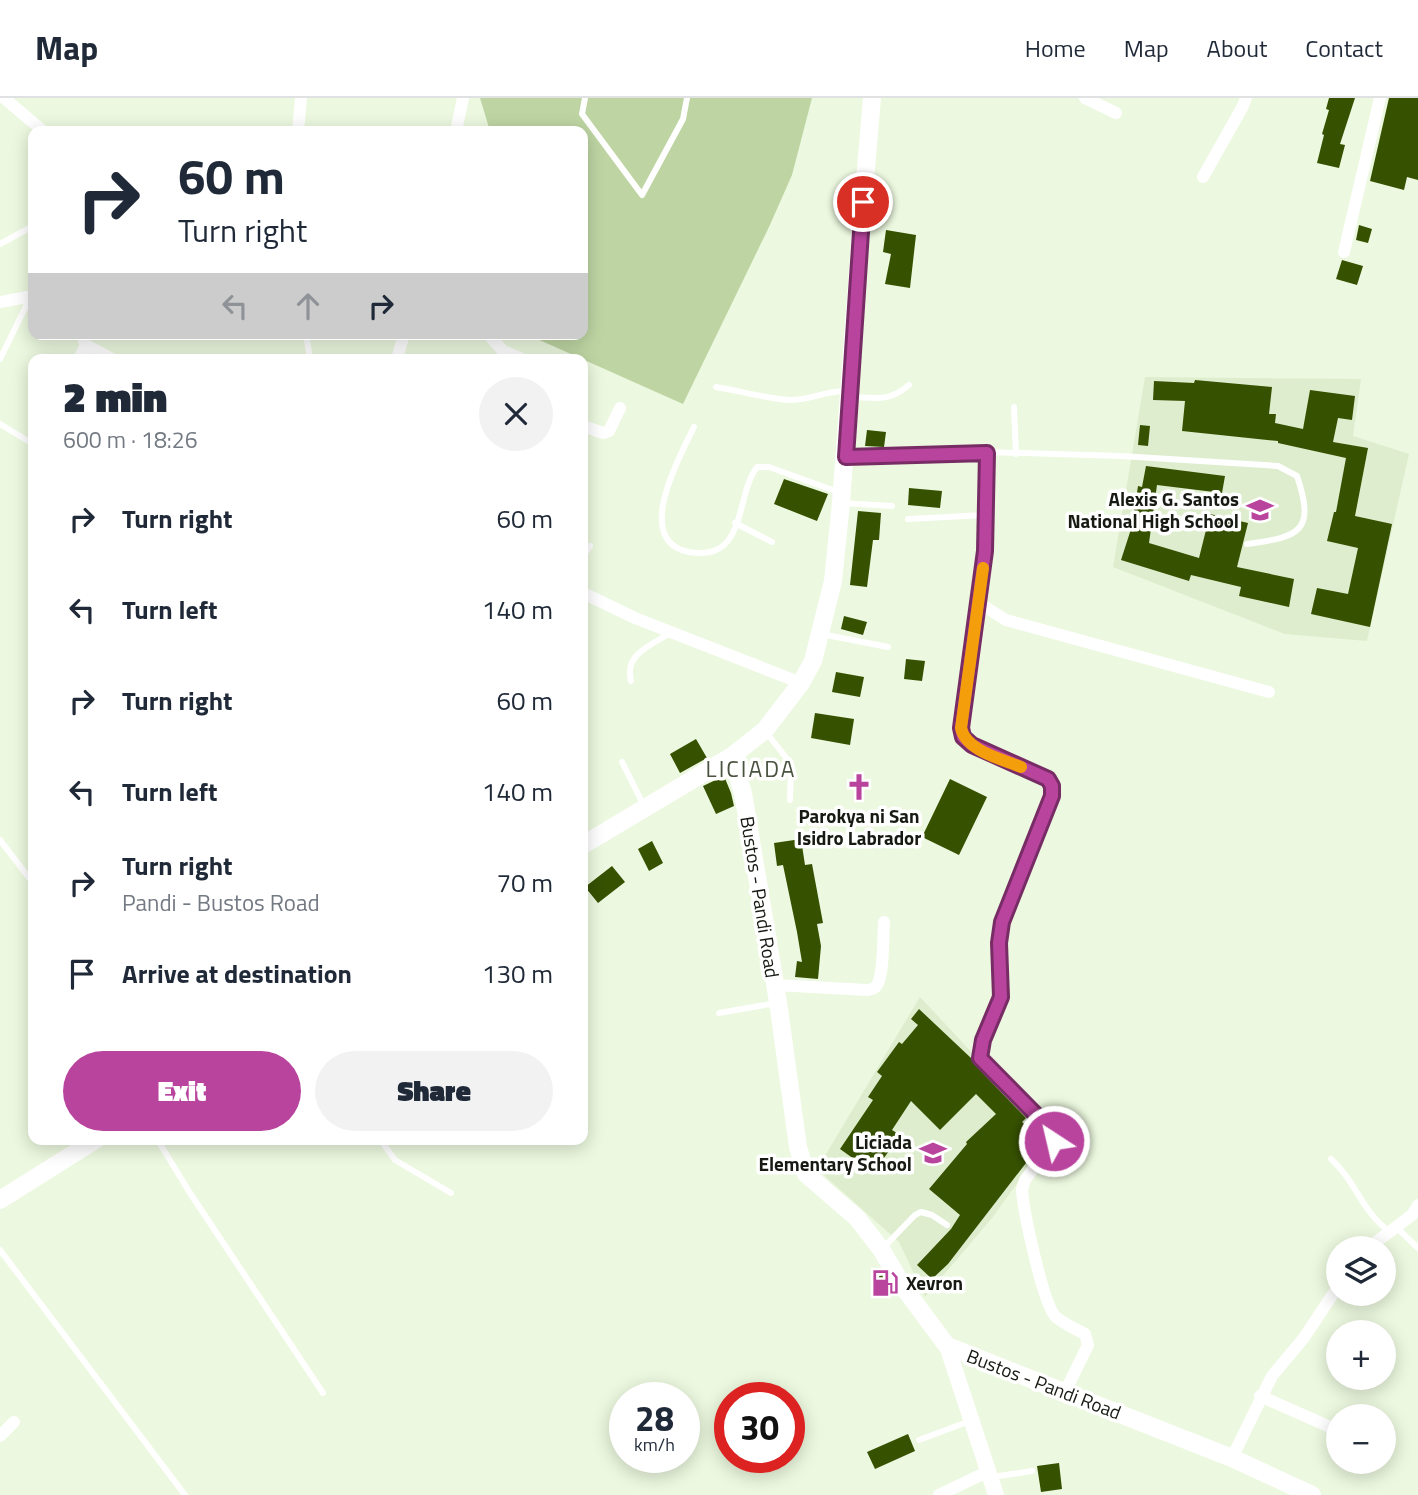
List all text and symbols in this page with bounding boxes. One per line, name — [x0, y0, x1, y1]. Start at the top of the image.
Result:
text: Map — [35, 23, 98, 73]
text: Home — [1025, 30, 1086, 66]
text: Map — [1124, 30, 1169, 66]
text: About — [1207, 30, 1267, 66]
text: Contact — [1305, 30, 1383, 66]
text: 60 m — [178, 138, 285, 213]
icon: right — [63, 154, 154, 245]
pin — [833, 172, 893, 232]
icon: arrive — [844, 183, 882, 221]
text: Turn right — [178, 206, 307, 254]
icon: left — [216, 287, 254, 325]
icon: ahead — [289, 287, 327, 325]
icon: right — [362, 287, 400, 325]
text: 2 min — [63, 364, 167, 428]
button: close — [479, 377, 553, 451]
text: 600 m · 18:26 — [63, 422, 198, 457]
place label: Alexis G. Santos National High School — [1067, 484, 1239, 535]
school or university icon: Alexis G. Santos National High School — [1245, 495, 1275, 525]
text: Turn right — [122, 499, 233, 538]
text: 60 m — [496, 499, 553, 538]
icon: right — [63, 500, 101, 538]
text: Turn left — [122, 590, 217, 629]
text: 140 m — [482, 590, 553, 629]
icon: left — [63, 591, 101, 629]
text: Turn right — [122, 681, 233, 720]
text: 60 m — [496, 681, 553, 720]
icon: right — [63, 682, 101, 720]
district label: LICIADA — [706, 751, 796, 786]
text: Turn left — [122, 772, 217, 811]
text: 140 m — [482, 772, 553, 811]
church icon: Parokya ni San Isidro Labrador — [844, 772, 874, 802]
icon: left — [63, 773, 101, 811]
place label: Parokya ni San Isidro Labrador — [797, 801, 921, 852]
street label: Bustos - Pandi Road — [733, 814, 788, 980]
text: Turn right — [122, 846, 233, 885]
text: 70 m — [496, 863, 553, 902]
icon: right — [63, 864, 101, 902]
text: Pandi - Bustos Road — [122, 885, 320, 920]
text: Arrive at destination — [122, 954, 352, 993]
text: 130 m — [482, 954, 553, 993]
icon: arrive — [63, 955, 101, 993]
button: Exit — [63, 1051, 301, 1131]
button: Share — [315, 1051, 553, 1131]
position arrow — [1017, 1104, 1091, 1178]
place label: Liciada Elementary School — [758, 1127, 912, 1178]
school or university icon: Liciada Elementary School — [918, 1138, 948, 1168]
map controls — [1326, 1236, 1396, 1474]
button: layers — [1326, 1236, 1396, 1306]
fuel station icon: Xevron — [870, 1268, 900, 1298]
place label: Xevron — [906, 1268, 963, 1297]
button: + — [1326, 1320, 1396, 1390]
street label: Bustos - Pandi Road — [963, 1341, 1126, 1426]
speed limit sign: 30 — [714, 1382, 805, 1473]
text: 28 — [635, 1391, 674, 1445]
button: − — [1326, 1404, 1396, 1474]
text: km/h — [634, 1431, 675, 1458]

